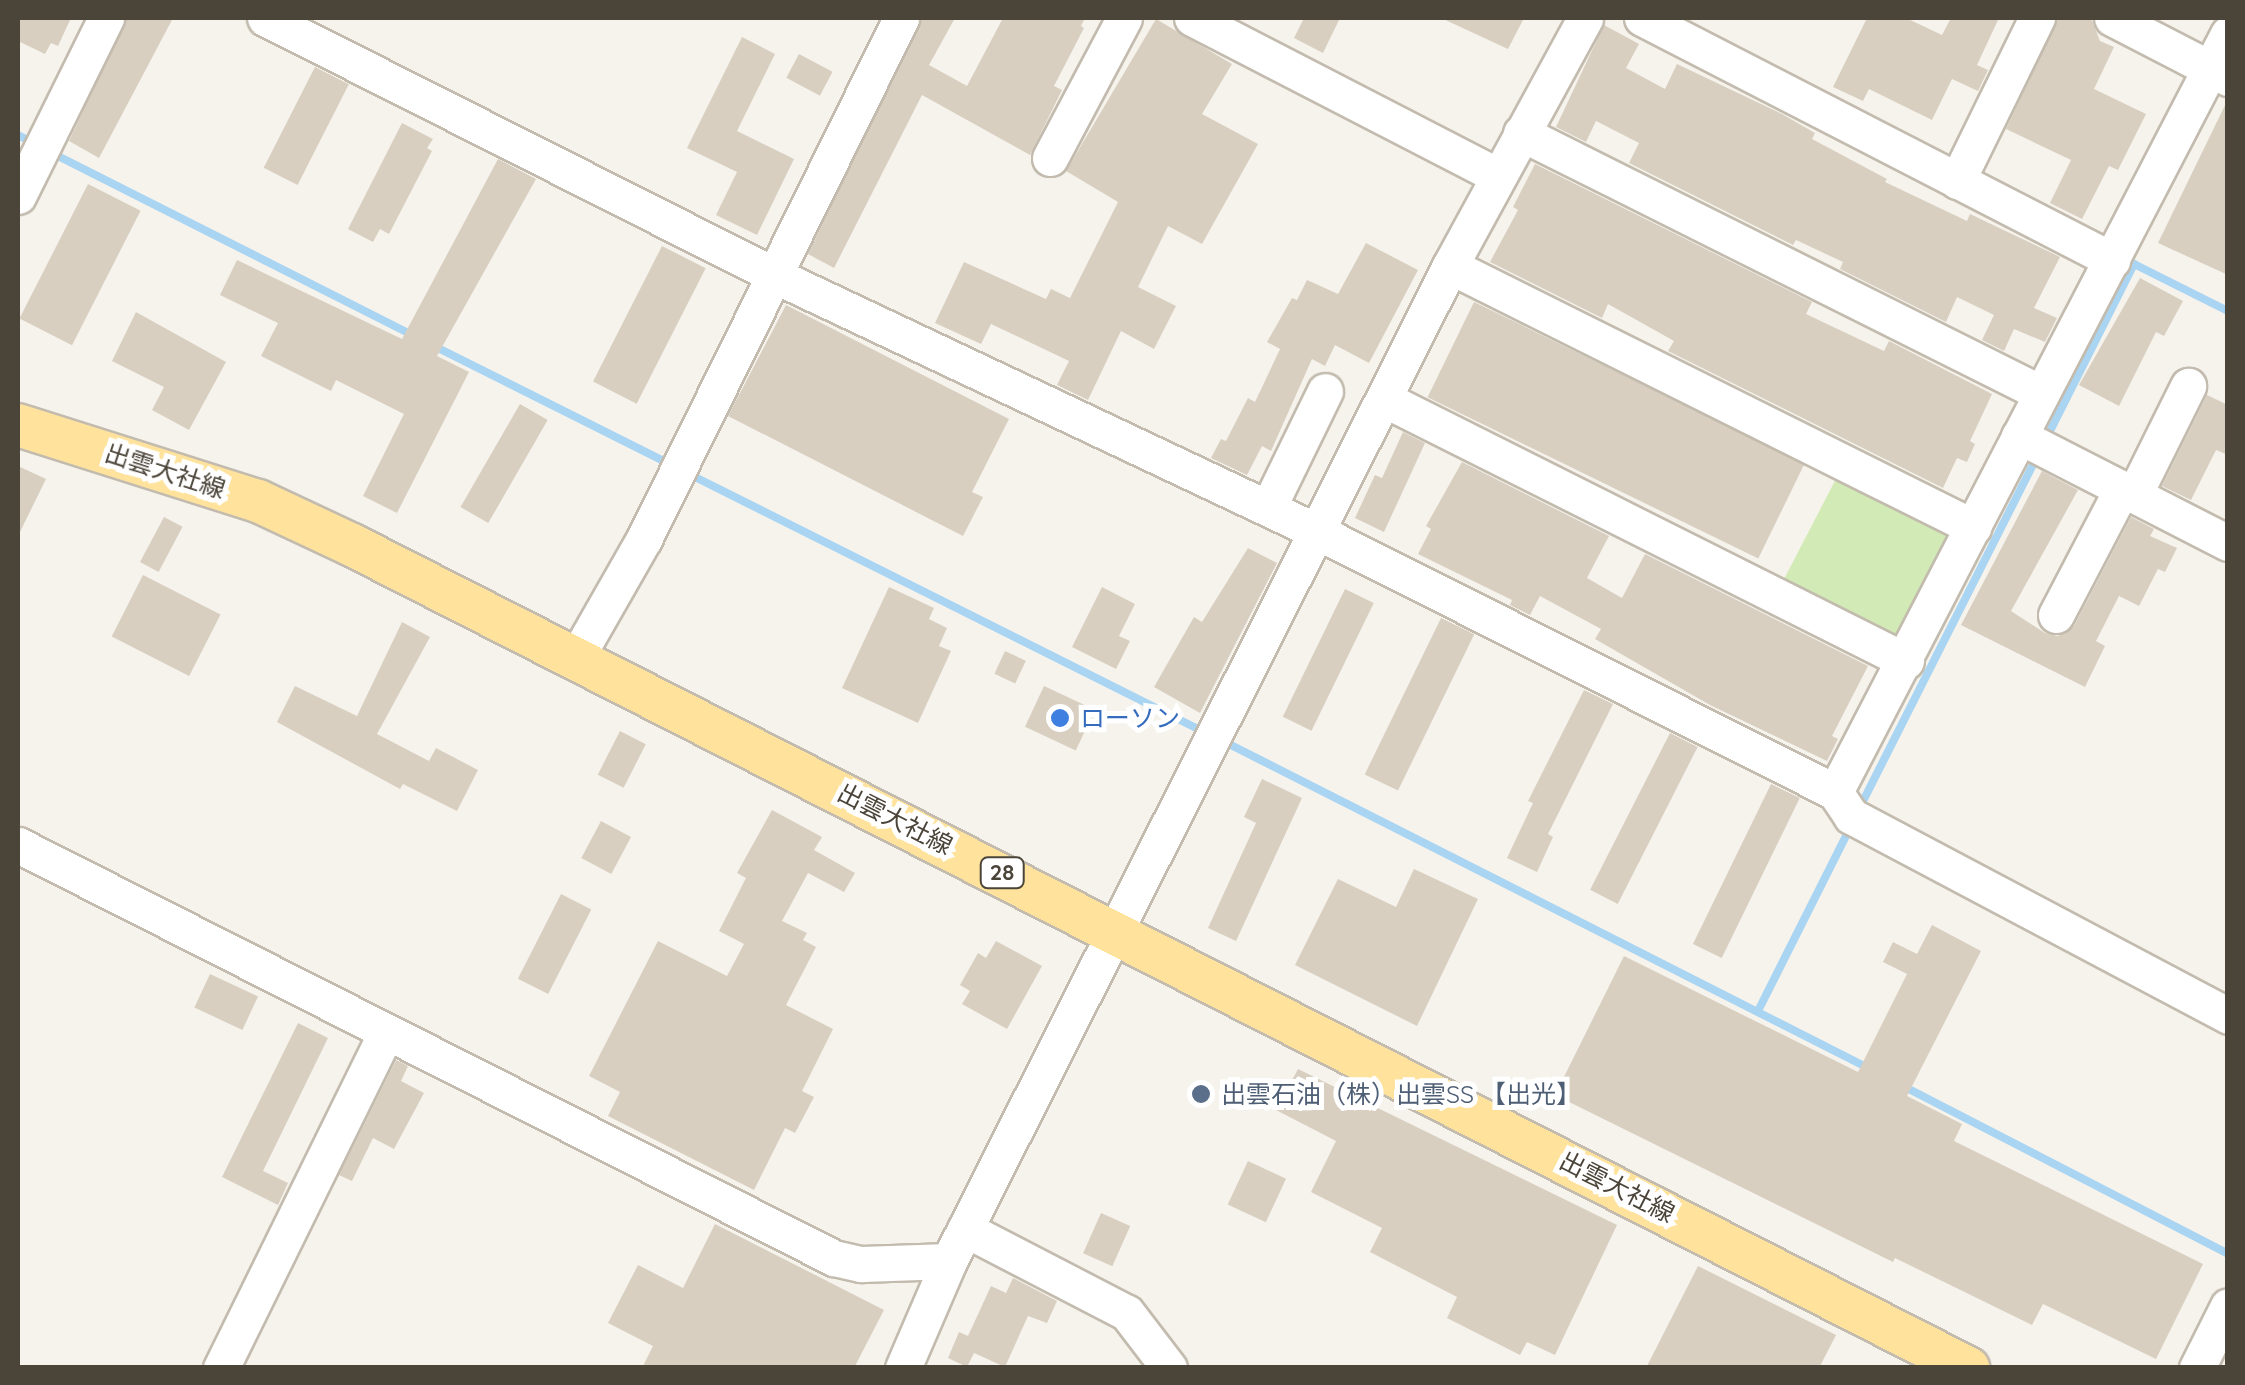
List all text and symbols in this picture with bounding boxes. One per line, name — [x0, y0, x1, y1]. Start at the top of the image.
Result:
street label: 出雲大社線 — [101, 437, 229, 505]
place label: ローソン — [1080, 703, 1180, 733]
marker: ローソン — [1049, 707, 1071, 729]
street label: 出雲大社線 — [833, 777, 957, 861]
road number: 28 — [980, 856, 1024, 890]
place label: 出雲石油（株）出雲SS 【出光】 — [1221, 1079, 1581, 1109]
marker: 出雲石油（株）出雲SS 【出光】 — [1190, 1083, 1212, 1105]
street label: 出雲大社線 — [1555, 1145, 1679, 1229]

